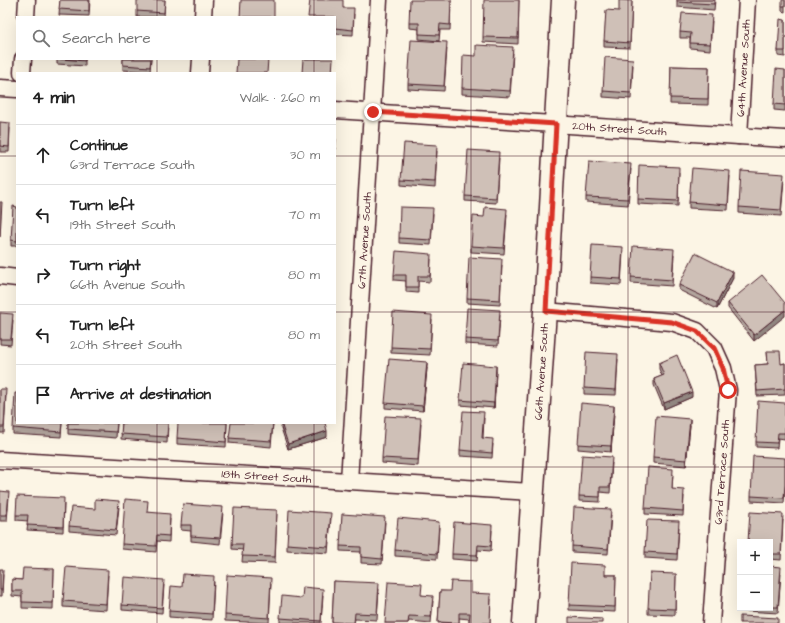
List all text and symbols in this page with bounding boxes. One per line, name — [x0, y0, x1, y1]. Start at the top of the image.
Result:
search box — [16, 16, 336, 60]
street label: 64th Avenue South — [733, 18, 753, 117]
icon: search — [30, 27, 52, 49]
text: Search here — [62, 28, 151, 49]
text: 4 min — [32, 86, 75, 110]
text: Walk · 260 m — [240, 89, 320, 107]
route end — [364, 103, 382, 121]
street label: 20th Street South — [572, 118, 668, 139]
text: Continue — [70, 135, 128, 156]
icon: ahead — [32, 144, 54, 166]
text: 30 m — [290, 146, 320, 164]
text: 63rd Terrace South — [70, 156, 194, 174]
street label: 67th Avenue South — [353, 191, 375, 289]
text: Turn left — [70, 195, 134, 216]
icon: left — [32, 204, 54, 226]
text: 70 m — [288, 206, 320, 224]
text: 19th Street South — [70, 216, 175, 234]
text: Turn right — [70, 255, 141, 276]
icon: right — [32, 264, 54, 286]
text: 80 m — [288, 266, 320, 284]
text: 66th Avenue South — [70, 276, 185, 294]
text: Turn left — [70, 315, 134, 336]
street label: 66th Avenue South — [530, 322, 552, 420]
icon: left — [32, 324, 54, 346]
text: 80 m — [288, 326, 320, 344]
text: 20th Street South — [70, 336, 182, 354]
route start — [719, 381, 737, 399]
icon: arrive — [32, 384, 54, 406]
text: Arrive at destination — [70, 384, 211, 405]
street label: 63rd Terrace South — [711, 418, 733, 525]
street label: 18th Street South — [221, 466, 312, 486]
map controls — [737, 539, 773, 611]
button: + — [737, 539, 773, 575]
button: − — [737, 575, 773, 611]

